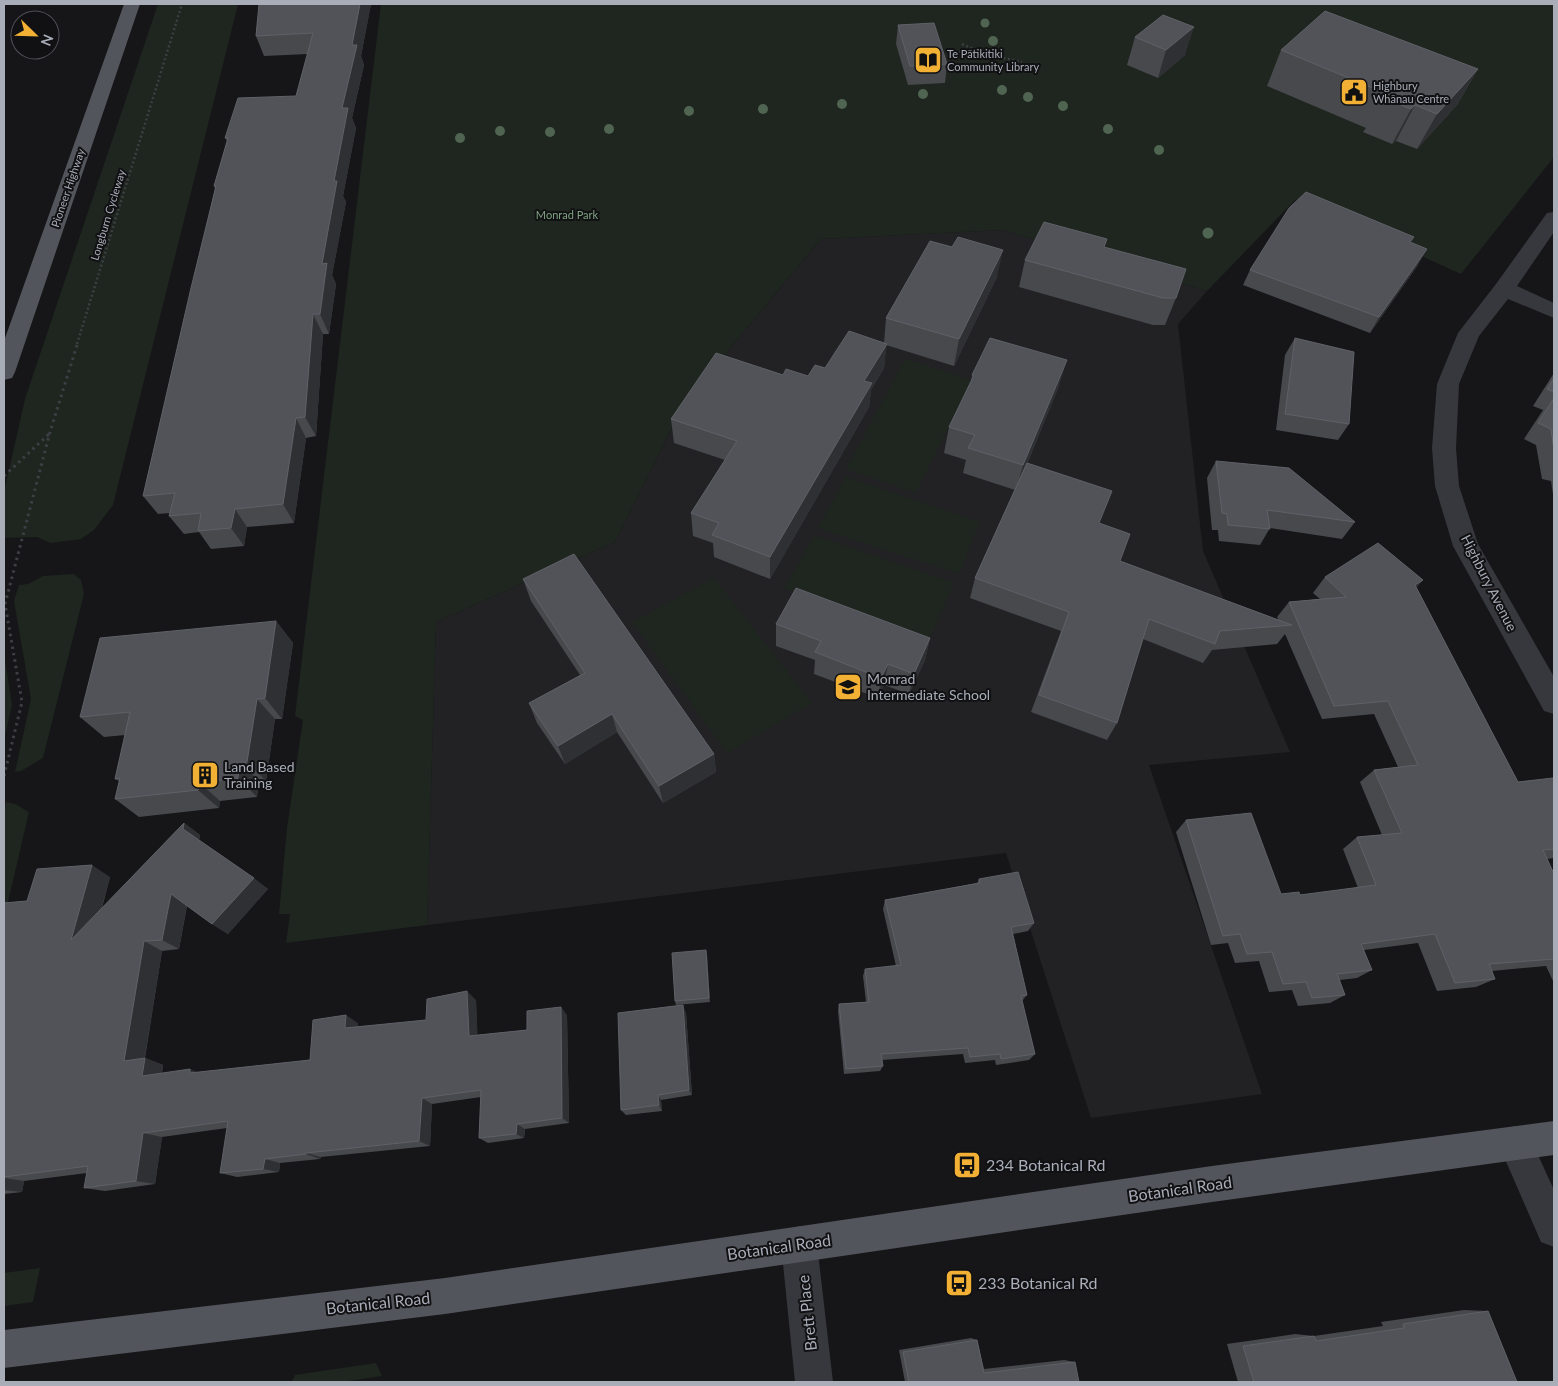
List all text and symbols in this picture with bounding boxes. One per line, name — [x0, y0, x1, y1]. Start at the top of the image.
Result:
north arrow — [10, 10, 60, 60]
text: N — [37, 32, 57, 49]
library icon: Te Pātikitiki Community Library — [913, 45, 943, 75]
place label: Te Pātikitiki Community Library — [947, 47, 1039, 73]
public building icon: Highbury Whānau Centre — [1339, 77, 1369, 107]
place label: Highbury Whānau Centre — [1373, 79, 1449, 105]
street label: Pioneer Highway — [48, 147, 87, 229]
street label: Longburn Cycleway — [87, 167, 128, 262]
park label: Monrad Park — [536, 208, 599, 221]
street label: Highbury Avenue — [1458, 532, 1521, 634]
place label: Monrad Intermediate School — [867, 670, 990, 703]
school or university icon: Monrad Intermediate School — [833, 672, 863, 702]
place label: Land Based Training — [224, 758, 295, 791]
building icon: Land Based Training — [190, 760, 220, 790]
bus stop icon: 234 Botanical Rd — [952, 1150, 982, 1180]
place label: 234 Botanical Rd — [986, 1155, 1106, 1174]
street label: Botanical Road — [1127, 1172, 1233, 1205]
street label: Botanical Road — [726, 1230, 832, 1263]
bus stop icon: 233 Botanical Rd — [944, 1268, 974, 1298]
place label: 233 Botanical Rd — [978, 1273, 1098, 1292]
street label: Brett Place — [793, 1274, 820, 1352]
street label: Botanical Road — [325, 1288, 431, 1317]

